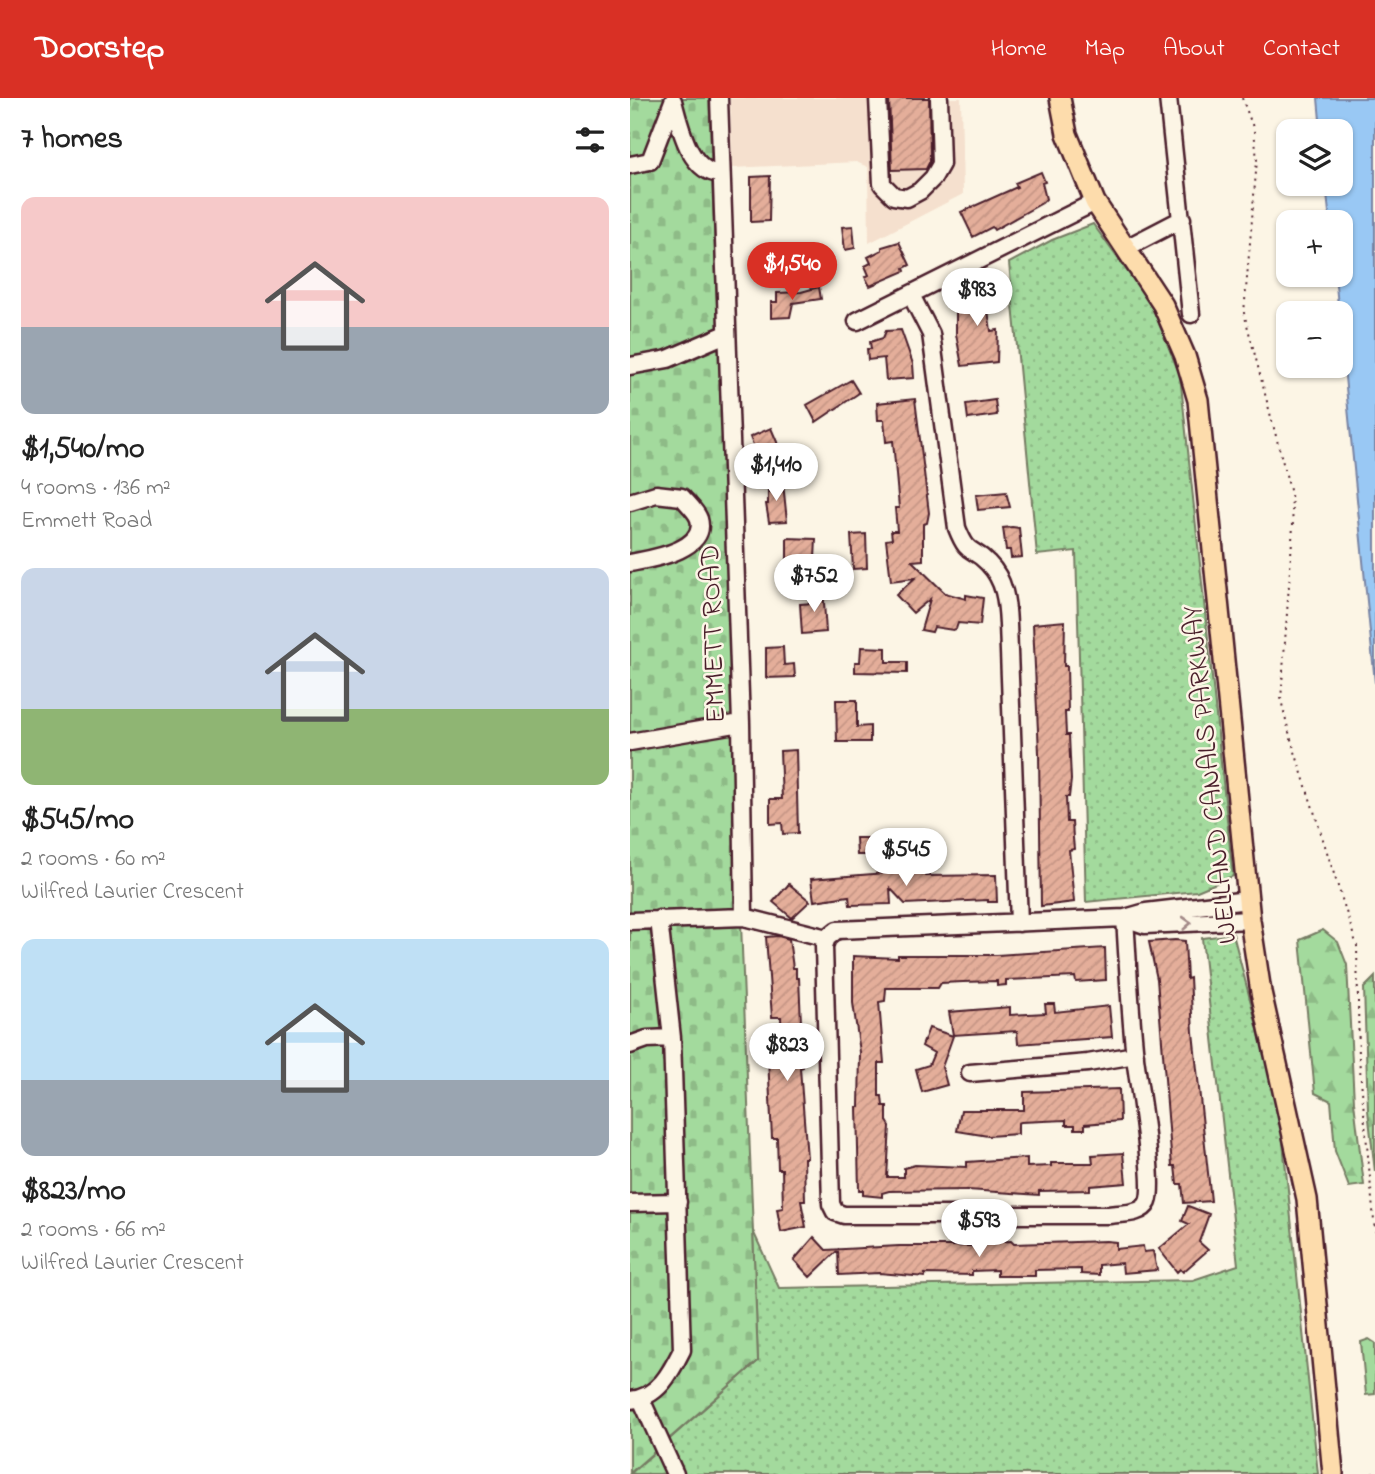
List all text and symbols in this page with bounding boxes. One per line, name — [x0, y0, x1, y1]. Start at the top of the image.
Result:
text: Doorstep — [35, 25, 164, 73]
text: Home — [991, 32, 1047, 67]
text: Map — [1085, 32, 1125, 67]
text: About — [1163, 32, 1225, 67]
text: Contact — [1263, 32, 1340, 67]
text: 7 homes — [21, 118, 123, 162]
map controls — [1276, 119, 1353, 378]
button: layers — [1276, 119, 1353, 196]
icon: filters — [571, 121, 609, 159]
button: + — [1276, 210, 1353, 287]
pin: $1,540 — [735, 242, 849, 302]
icon: home — [252, 243, 378, 369]
text: $1,540 — [763, 248, 821, 281]
pin: $983 — [936, 268, 1018, 328]
text: $983 — [958, 274, 996, 307]
button: − — [1276, 301, 1353, 378]
text: $1,540/mo — [21, 428, 145, 472]
pin: $1,410 — [719, 444, 833, 503]
text: $1,410 — [750, 449, 802, 482]
text: 4 rooms · 136 m² — [21, 472, 171, 505]
text: Emmett Road — [21, 505, 152, 538]
street label: EMMETT ROAD — [691, 544, 738, 724]
pin: $752 — [773, 554, 855, 614]
text: $752 — [790, 560, 838, 593]
street label: WELLAND CANALS PARKWAY — [1173, 603, 1250, 946]
icon: home — [252, 614, 378, 740]
text: $545/mo — [21, 799, 134, 843]
pin: $545 — [865, 828, 947, 888]
text: $545 — [881, 834, 931, 867]
text: 2 rooms · 60 m² — [21, 843, 166, 876]
text: Wilfred Laurier Crescent — [21, 876, 244, 909]
one-way arrow — [1182, 915, 1193, 930]
icon: home — [252, 985, 378, 1111]
pin: $823 — [746, 1024, 828, 1083]
text: $823 — [765, 1029, 809, 1062]
text: $823/mo — [21, 1170, 126, 1214]
pin: $593 — [938, 1200, 1020, 1259]
text: $593 — [957, 1205, 1001, 1238]
text: 2 rooms · 66 m² — [21, 1214, 166, 1247]
text: Wilfred Laurier Crescent — [21, 1247, 244, 1280]

